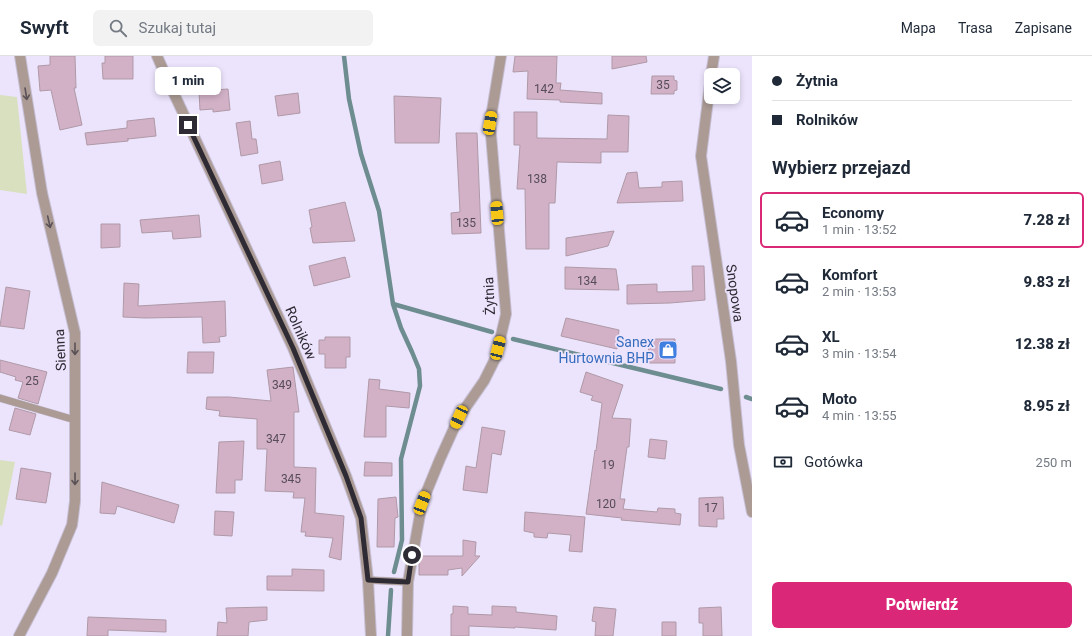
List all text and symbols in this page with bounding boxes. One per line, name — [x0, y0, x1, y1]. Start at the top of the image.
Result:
search box — [93, 10, 373, 46]
text: Swyft — [20, 16, 69, 39]
icon: search — [107, 17, 129, 39]
text: Szukaj tutaj — [139, 19, 216, 37]
text: Mapa — [901, 20, 936, 36]
text: Trasa — [958, 20, 993, 36]
text: Zapisane — [1015, 20, 1072, 36]
callout: 1 min — [155, 67, 221, 95]
map controls — [704, 68, 740, 104]
button: layers — [704, 68, 740, 104]
text: Żytnia — [796, 72, 838, 90]
text: 1 min — [172, 73, 204, 88]
house number: 35 — [656, 78, 670, 92]
house number: 142 — [534, 82, 554, 96]
one-way arrow — [22, 88, 30, 101]
car — [482, 110, 498, 136]
text: Rolników — [796, 111, 858, 129]
route end — [179, 116, 197, 134]
text: Wybierz przejazd — [772, 157, 911, 178]
house number: 138 — [527, 172, 547, 186]
car — [490, 201, 504, 225]
icon: car — [774, 202, 810, 238]
text: Economy — [822, 204, 884, 222]
text: 7.28 zł — [1023, 211, 1070, 229]
one-way arrow — [46, 216, 53, 229]
house number: 135 — [456, 216, 476, 230]
text: 1 min · 13:52 — [822, 222, 897, 237]
street label: Snopowa — [723, 263, 747, 323]
icon: car — [774, 264, 810, 300]
text: Komfort — [822, 266, 878, 284]
text: 9.83 zł — [1023, 273, 1070, 291]
house number: 134 — [577, 274, 597, 288]
street label: Żytnia — [480, 277, 498, 315]
text: 2 min · 13:53 — [822, 284, 897, 299]
street label: Rolników — [282, 304, 320, 363]
icon: car — [774, 326, 810, 362]
text: XL — [822, 328, 840, 346]
street label: Sienna — [51, 329, 69, 371]
place label: Sanex Hurtownia BHP — [558, 334, 654, 366]
car — [489, 335, 507, 361]
text: 12.38 zł — [1015, 335, 1070, 353]
shop icon: Sanex Hurtownia BHP — [657, 339, 679, 361]
one-way arrow — [71, 342, 79, 355]
text: 3 min · 13:54 — [822, 346, 897, 361]
house number: 25 — [25, 374, 39, 388]
house number: 349 — [272, 378, 292, 392]
icon: car — [774, 388, 810, 424]
text: Moto — [822, 390, 857, 408]
text: 8.95 zł — [1023, 397, 1070, 415]
car — [448, 404, 470, 430]
text: 4 min · 13:55 — [822, 408, 897, 423]
house number: 347 — [266, 432, 286, 446]
icon: cash — [772, 451, 794, 473]
text: Gotówka — [804, 453, 863, 471]
text: 250 m — [1035, 455, 1072, 470]
house number: 19 — [601, 458, 615, 472]
one-way arrow — [71, 472, 79, 485]
house number: 345 — [281, 472, 301, 486]
car — [412, 490, 432, 516]
house number: 120 — [596, 497, 616, 511]
house number: 17 — [704, 501, 718, 515]
route start — [403, 546, 421, 564]
button: Potwierdź — [772, 582, 1072, 628]

